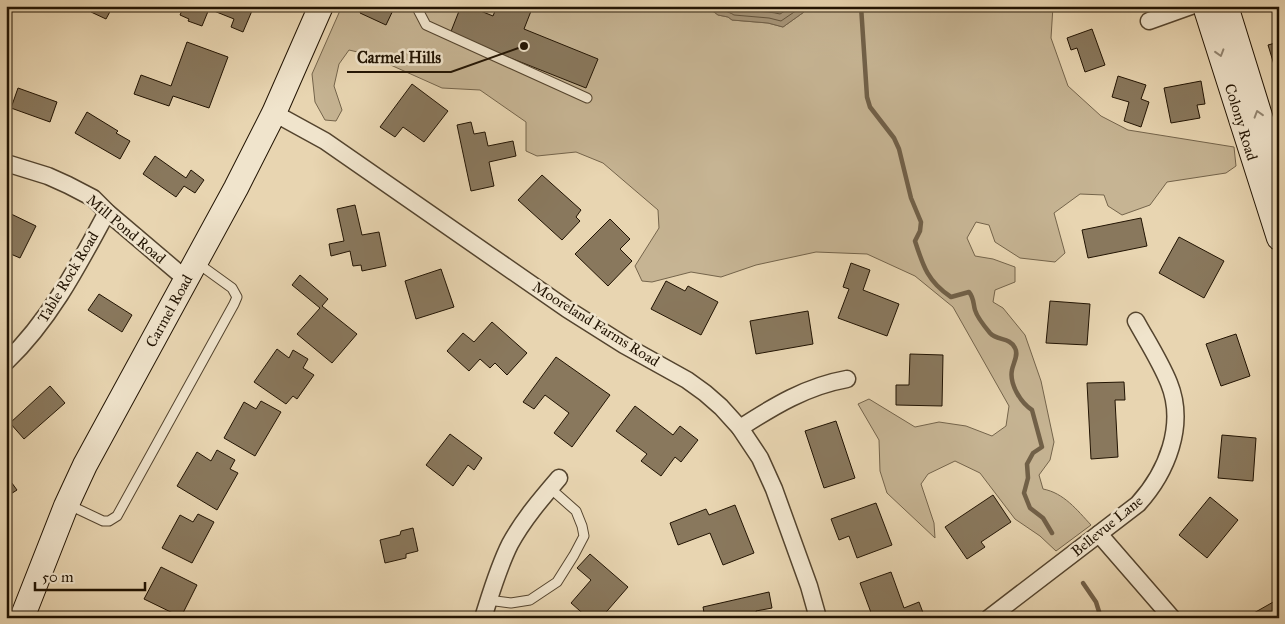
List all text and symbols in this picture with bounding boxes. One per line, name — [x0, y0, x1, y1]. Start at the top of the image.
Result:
callout: Carmel Hills — [347, 41, 451, 72]
text: Carmel Hills — [357, 48, 441, 67]
one-way arrow — [1214, 48, 1224, 56]
street label: Colony Road — [1221, 81, 1261, 163]
one-way arrow — [1254, 111, 1264, 119]
street label: Mill Pond Road — [83, 191, 170, 268]
street label: Table Rock Road — [34, 228, 102, 326]
street label: Carmel Road — [142, 271, 197, 350]
street label: Mooreland Farms Road — [529, 278, 663, 371]
street label: Bellevue Lane — [1068, 492, 1146, 560]
scale bar — [35, 559, 145, 591]
text: 50 m — [42, 568, 74, 586]

